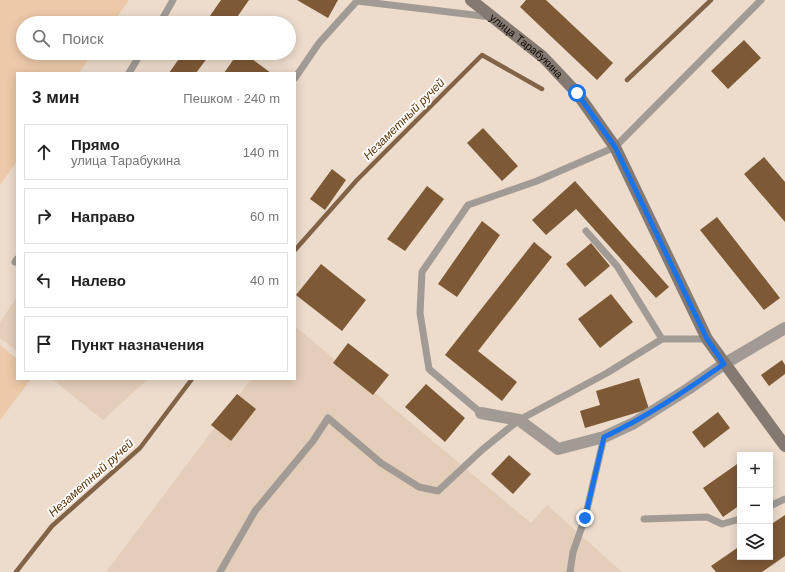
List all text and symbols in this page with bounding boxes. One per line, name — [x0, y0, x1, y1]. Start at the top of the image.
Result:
street label: улица Тарабукина — [487, 11, 566, 81]
search box — [16, 16, 296, 60]
icon: search — [30, 27, 52, 49]
text: Поиск — [62, 30, 104, 47]
water label: Незаметный ручей — [360, 75, 448, 163]
route start — [568, 84, 586, 102]
text: 3 мин — [32, 88, 79, 107]
text: Пешком · 240 m — [183, 91, 280, 106]
text: Прямо — [71, 136, 120, 153]
icon: ahead — [33, 141, 55, 163]
text: 140 m — [243, 145, 279, 160]
text: улица Тарабукина — [71, 153, 180, 168]
icon: right — [33, 205, 55, 227]
text: Направо — [71, 208, 135, 225]
text: 60 m — [250, 209, 279, 224]
icon: left — [33, 269, 55, 291]
text: Налево — [71, 272, 126, 289]
text: 40 m — [250, 273, 279, 288]
icon: arrive — [33, 333, 55, 355]
text: Пункт назначения — [71, 336, 204, 353]
water label: Незаметный ручей — [46, 436, 137, 520]
map controls — [737, 452, 773, 560]
button: + — [737, 452, 773, 488]
button: − — [737, 488, 773, 524]
route end — [576, 509, 594, 527]
button: layers — [737, 524, 773, 560]

